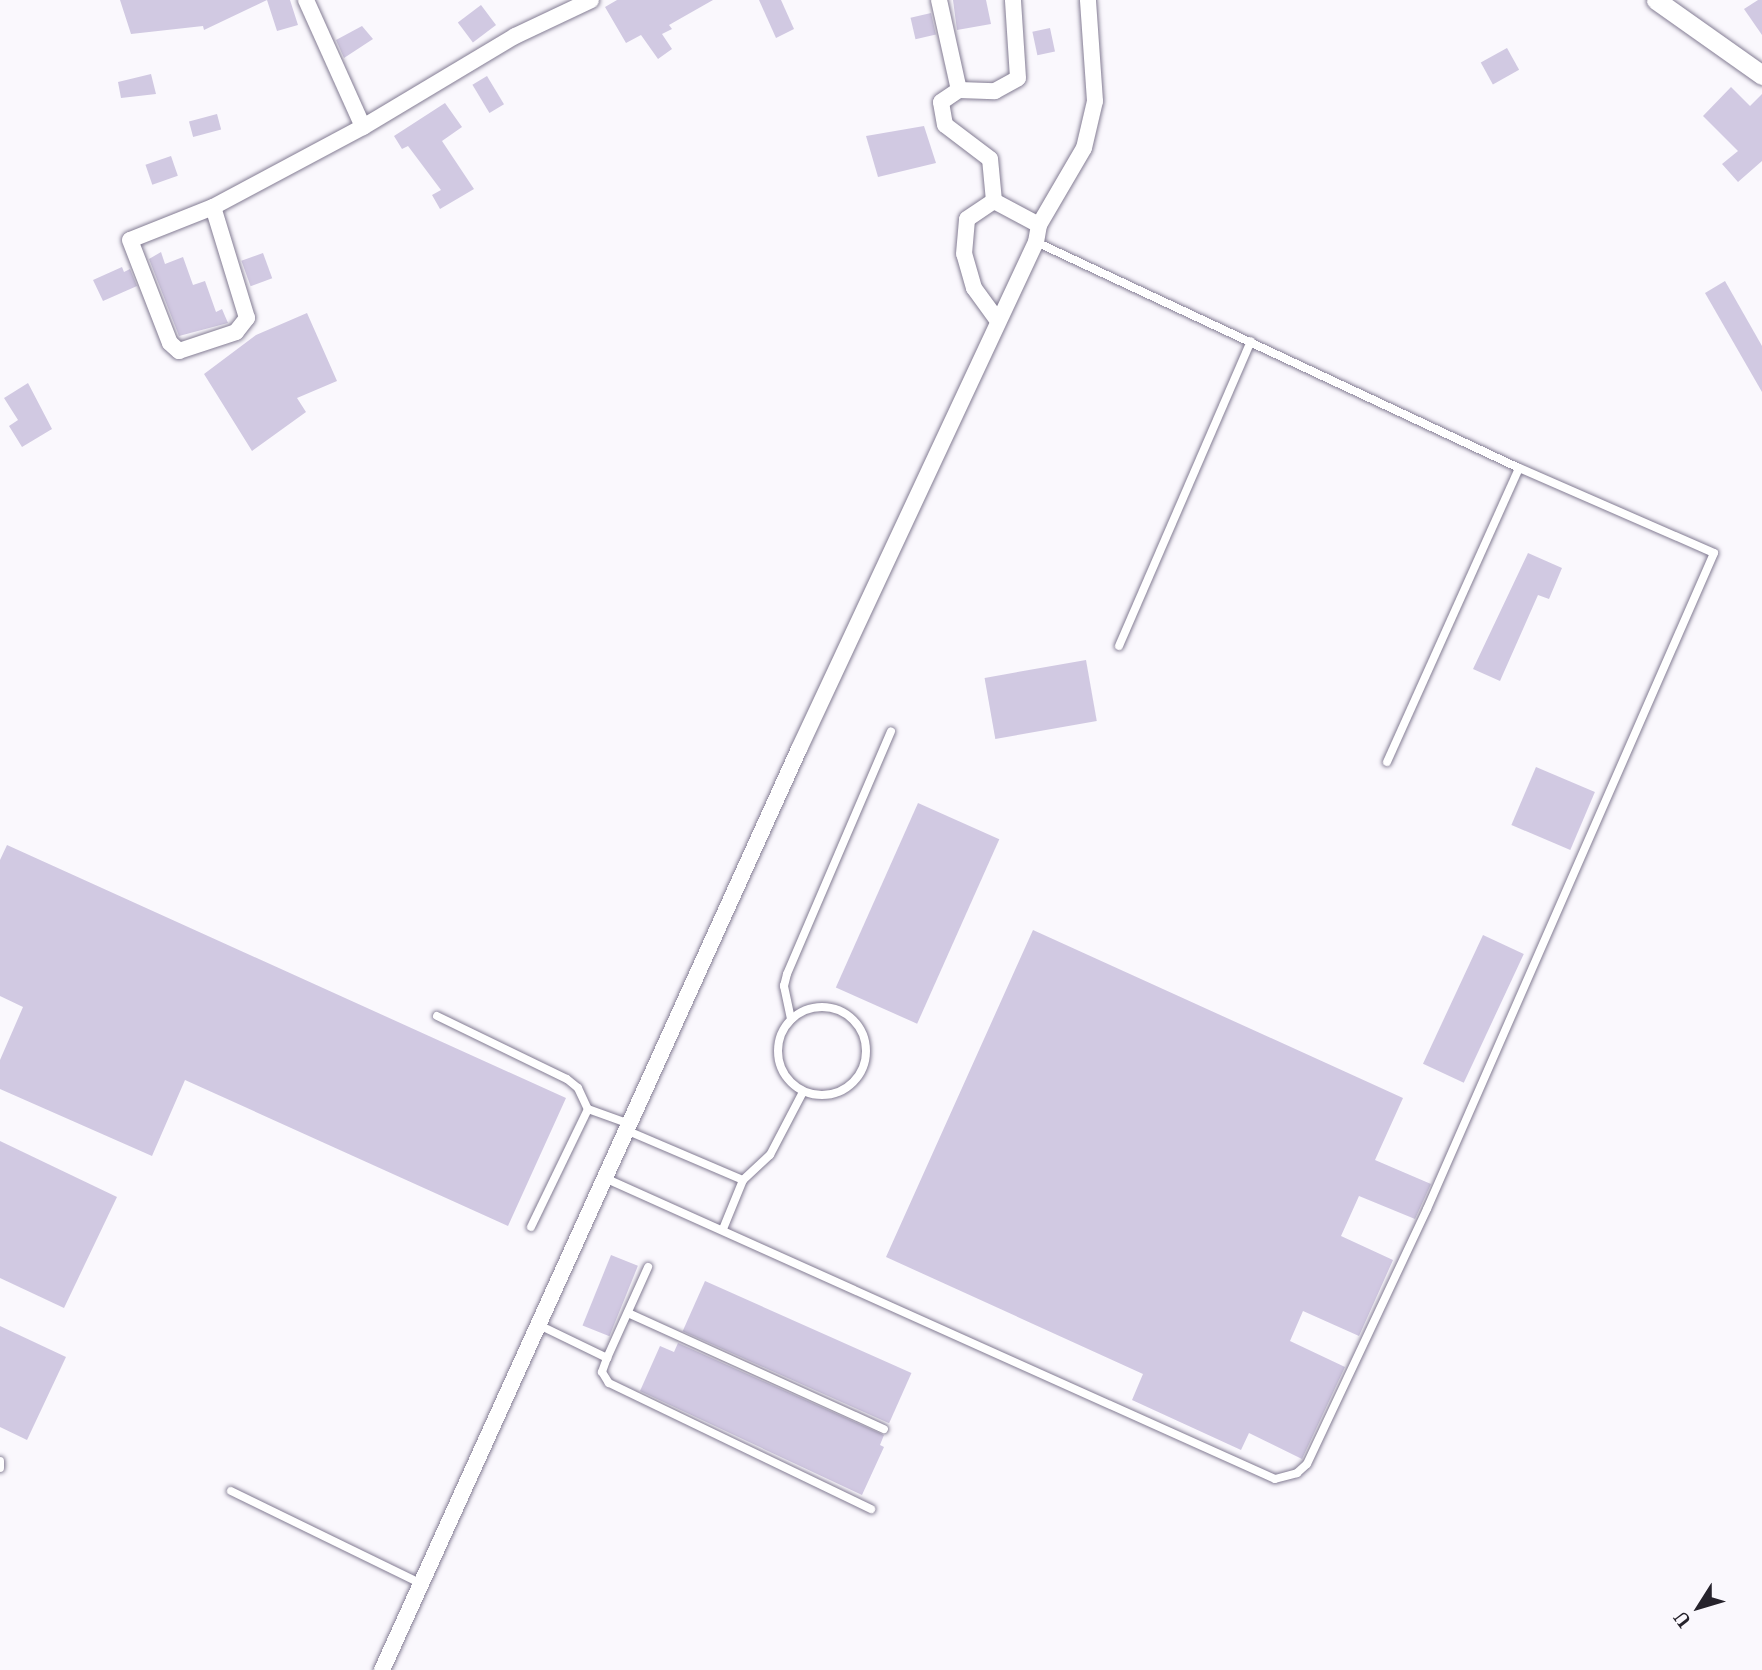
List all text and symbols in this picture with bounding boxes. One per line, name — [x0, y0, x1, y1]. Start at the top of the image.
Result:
north arrow — [1664, 1572, 1734, 1642]
text: U — [1668, 1606, 1697, 1633]

